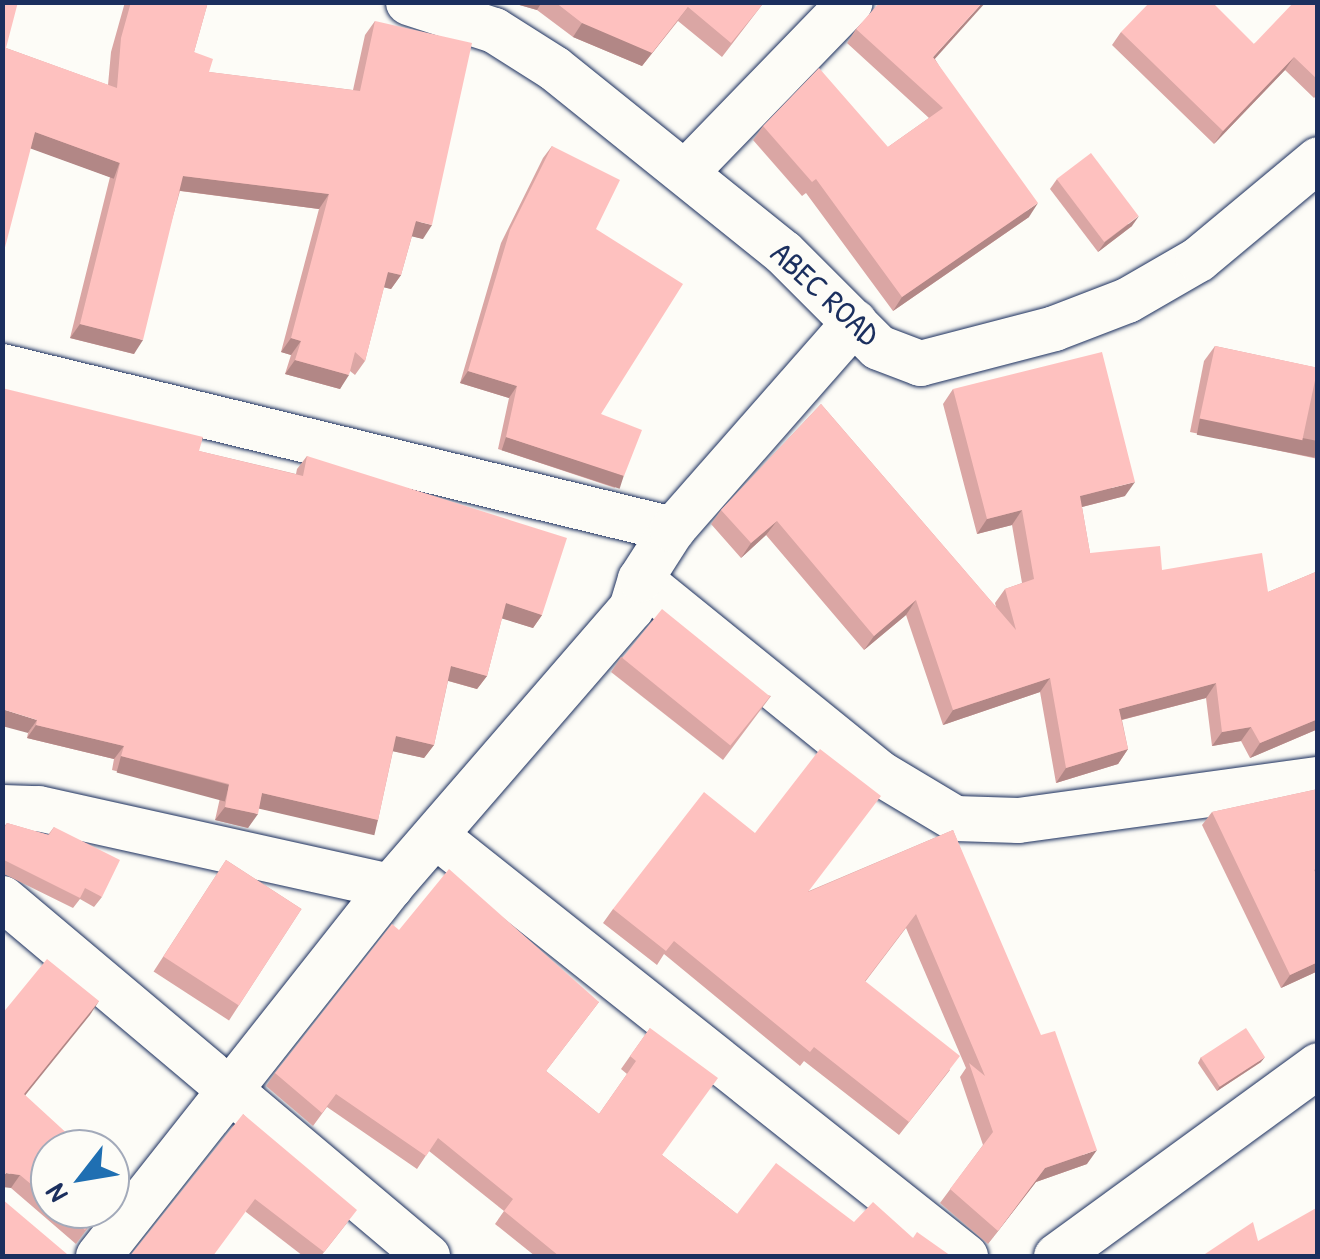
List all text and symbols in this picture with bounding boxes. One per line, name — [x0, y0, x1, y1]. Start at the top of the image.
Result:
street label: ABEC ROAD — [763, 234, 887, 354]
north arrow — [30, 1129, 130, 1229]
text: N — [36, 1177, 76, 1210]

